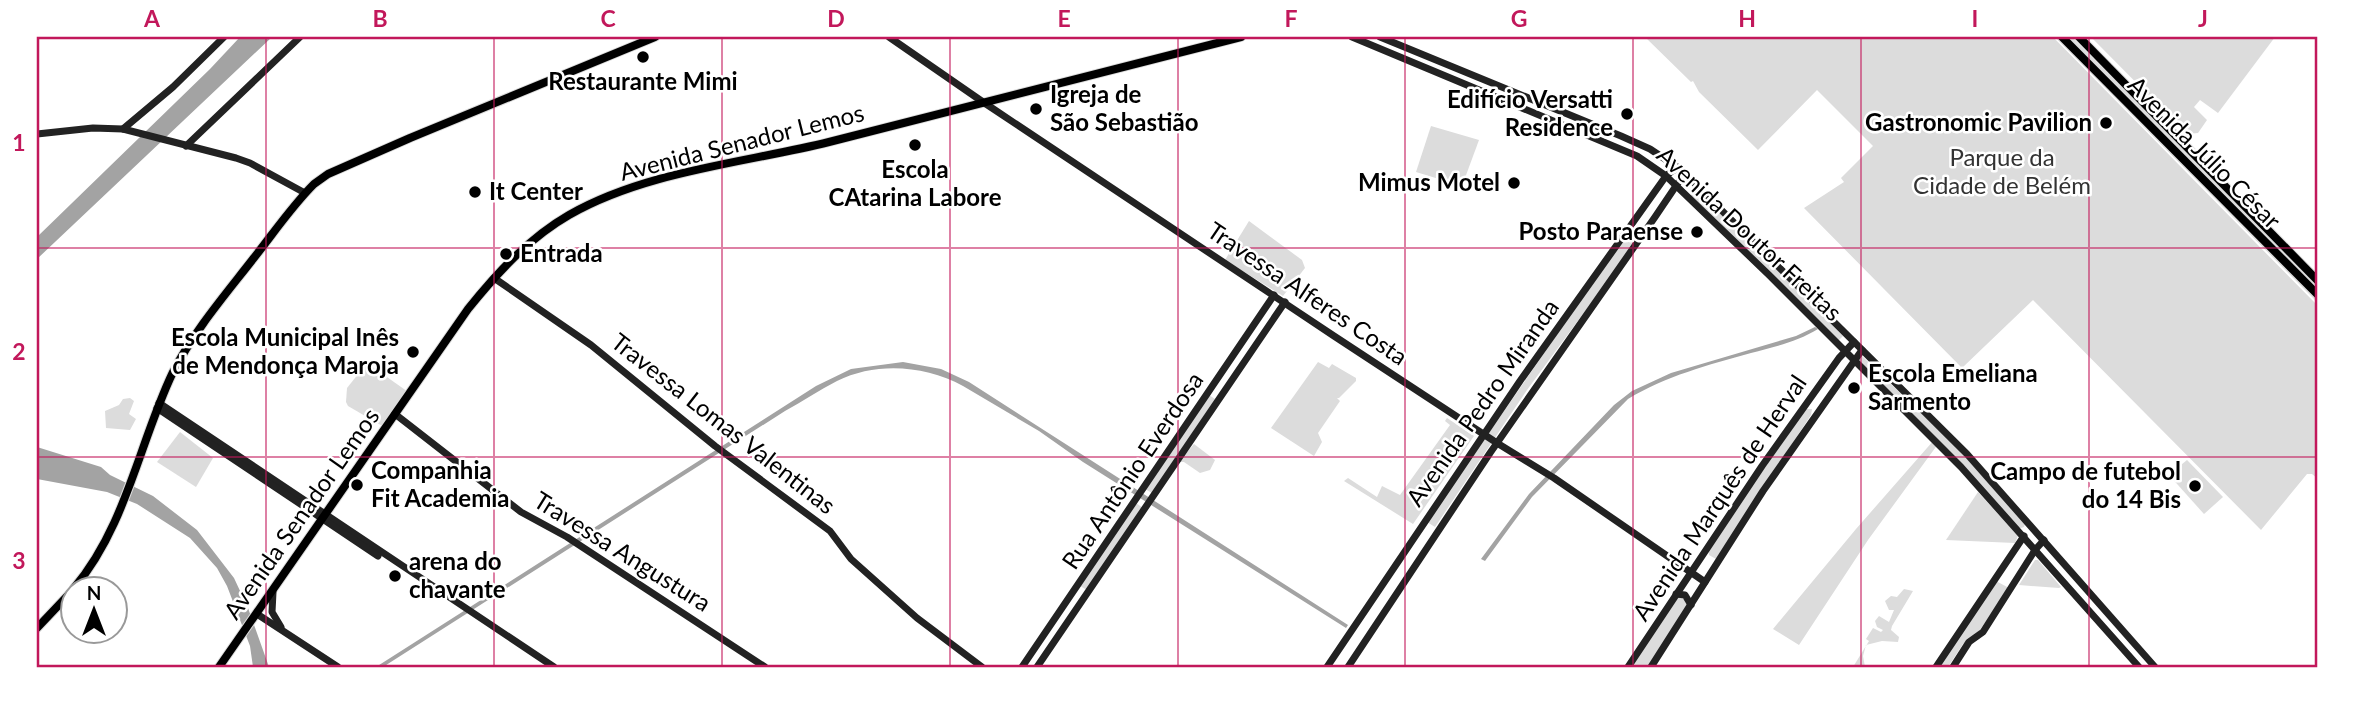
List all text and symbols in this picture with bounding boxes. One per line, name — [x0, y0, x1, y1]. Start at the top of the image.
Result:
text: A — [143, 4, 161, 32]
text: B — [372, 4, 388, 32]
text: C — [600, 4, 616, 32]
text: D — [827, 4, 845, 32]
text: E — [1057, 4, 1071, 32]
text: F — [1284, 4, 1298, 32]
text: G — [1511, 4, 1527, 32]
text: H — [1738, 4, 1756, 32]
text: I — [1972, 4, 1978, 32]
text: J — [2198, 4, 2208, 32]
marker: Restaurante Mimi — [635, 49, 651, 65]
place label: Restaurante Mimi — [548, 66, 738, 95]
street label: Avenida Júlio César — [2123, 70, 2288, 234]
place label: Igreja de São Sebastião — [1050, 79, 1199, 136]
place label: Edifício Versatti Residence — [1447, 84, 1613, 141]
street label: Avenida Senador Lemos — [616, 97, 867, 186]
marker: Igreja de São Sebastião — [1028, 101, 1044, 117]
marker: Edifício Versatti Residence — [1619, 106, 1635, 122]
place label: Gastronomic Pavilion — [1865, 107, 2092, 136]
marker: Gastronomic Pavilion — [2098, 115, 2114, 131]
text: 1 — [12, 128, 26, 156]
marker: Escola CAtarina Labore — [907, 137, 923, 153]
street label: Avenida Doutor Freitas — [1651, 140, 1849, 326]
park label: Parque da Cidade de Belém — [1913, 142, 2091, 199]
place label: Escola CAtarina Labore — [829, 154, 1002, 211]
place label: Mimus Motel — [1358, 167, 1500, 196]
marker: Mimus Motel — [1506, 175, 1522, 191]
place label: It Center — [489, 176, 583, 205]
marker: It Center — [467, 184, 483, 200]
street label: Travessa Alferes Costa — [1202, 215, 1413, 370]
place label: Posto Paraense — [1519, 216, 1683, 245]
marker: Posto Paraense — [1689, 224, 1705, 240]
place label: Entrada — [520, 238, 603, 267]
marker: Entrada — [498, 246, 514, 262]
street label: Avenida Pedro Miranda — [1399, 293, 1564, 511]
place label: Escola Municipal Inês de Mendonça Maroja — [171, 322, 399, 379]
street label: Travessa Lomas Valentinas — [606, 326, 842, 519]
text: 2 — [12, 337, 26, 365]
marker: Escola Municipal Inês de Mendonça Maroja — [405, 344, 421, 360]
place label: Escola Emeliana Sarmento — [1868, 358, 2038, 415]
street label: Rua Antônio Everdosa — [1055, 366, 1208, 574]
street label: Avenida Marquês de Herval — [1626, 369, 1812, 626]
marker: Escola Emeliana Sarmento — [1846, 380, 1862, 396]
street label: Avenida Senador Lemos — [217, 402, 385, 624]
place label: Companhia Fit Academia — [371, 455, 510, 512]
place label: Campo de futebol do 14 Bis — [1990, 456, 2181, 513]
marker: Companhia Fit Academia — [349, 477, 365, 493]
marker: Campo de futebol do 14 Bis — [2187, 478, 2203, 494]
street label: Travessa Angustura — [529, 485, 716, 617]
text: 3 — [12, 546, 26, 574]
place label: arena do chavante — [409, 546, 506, 603]
marker: arena do chavante — [387, 568, 403, 584]
north arrow — [60, 574, 130, 644]
text: N — [87, 581, 101, 604]

